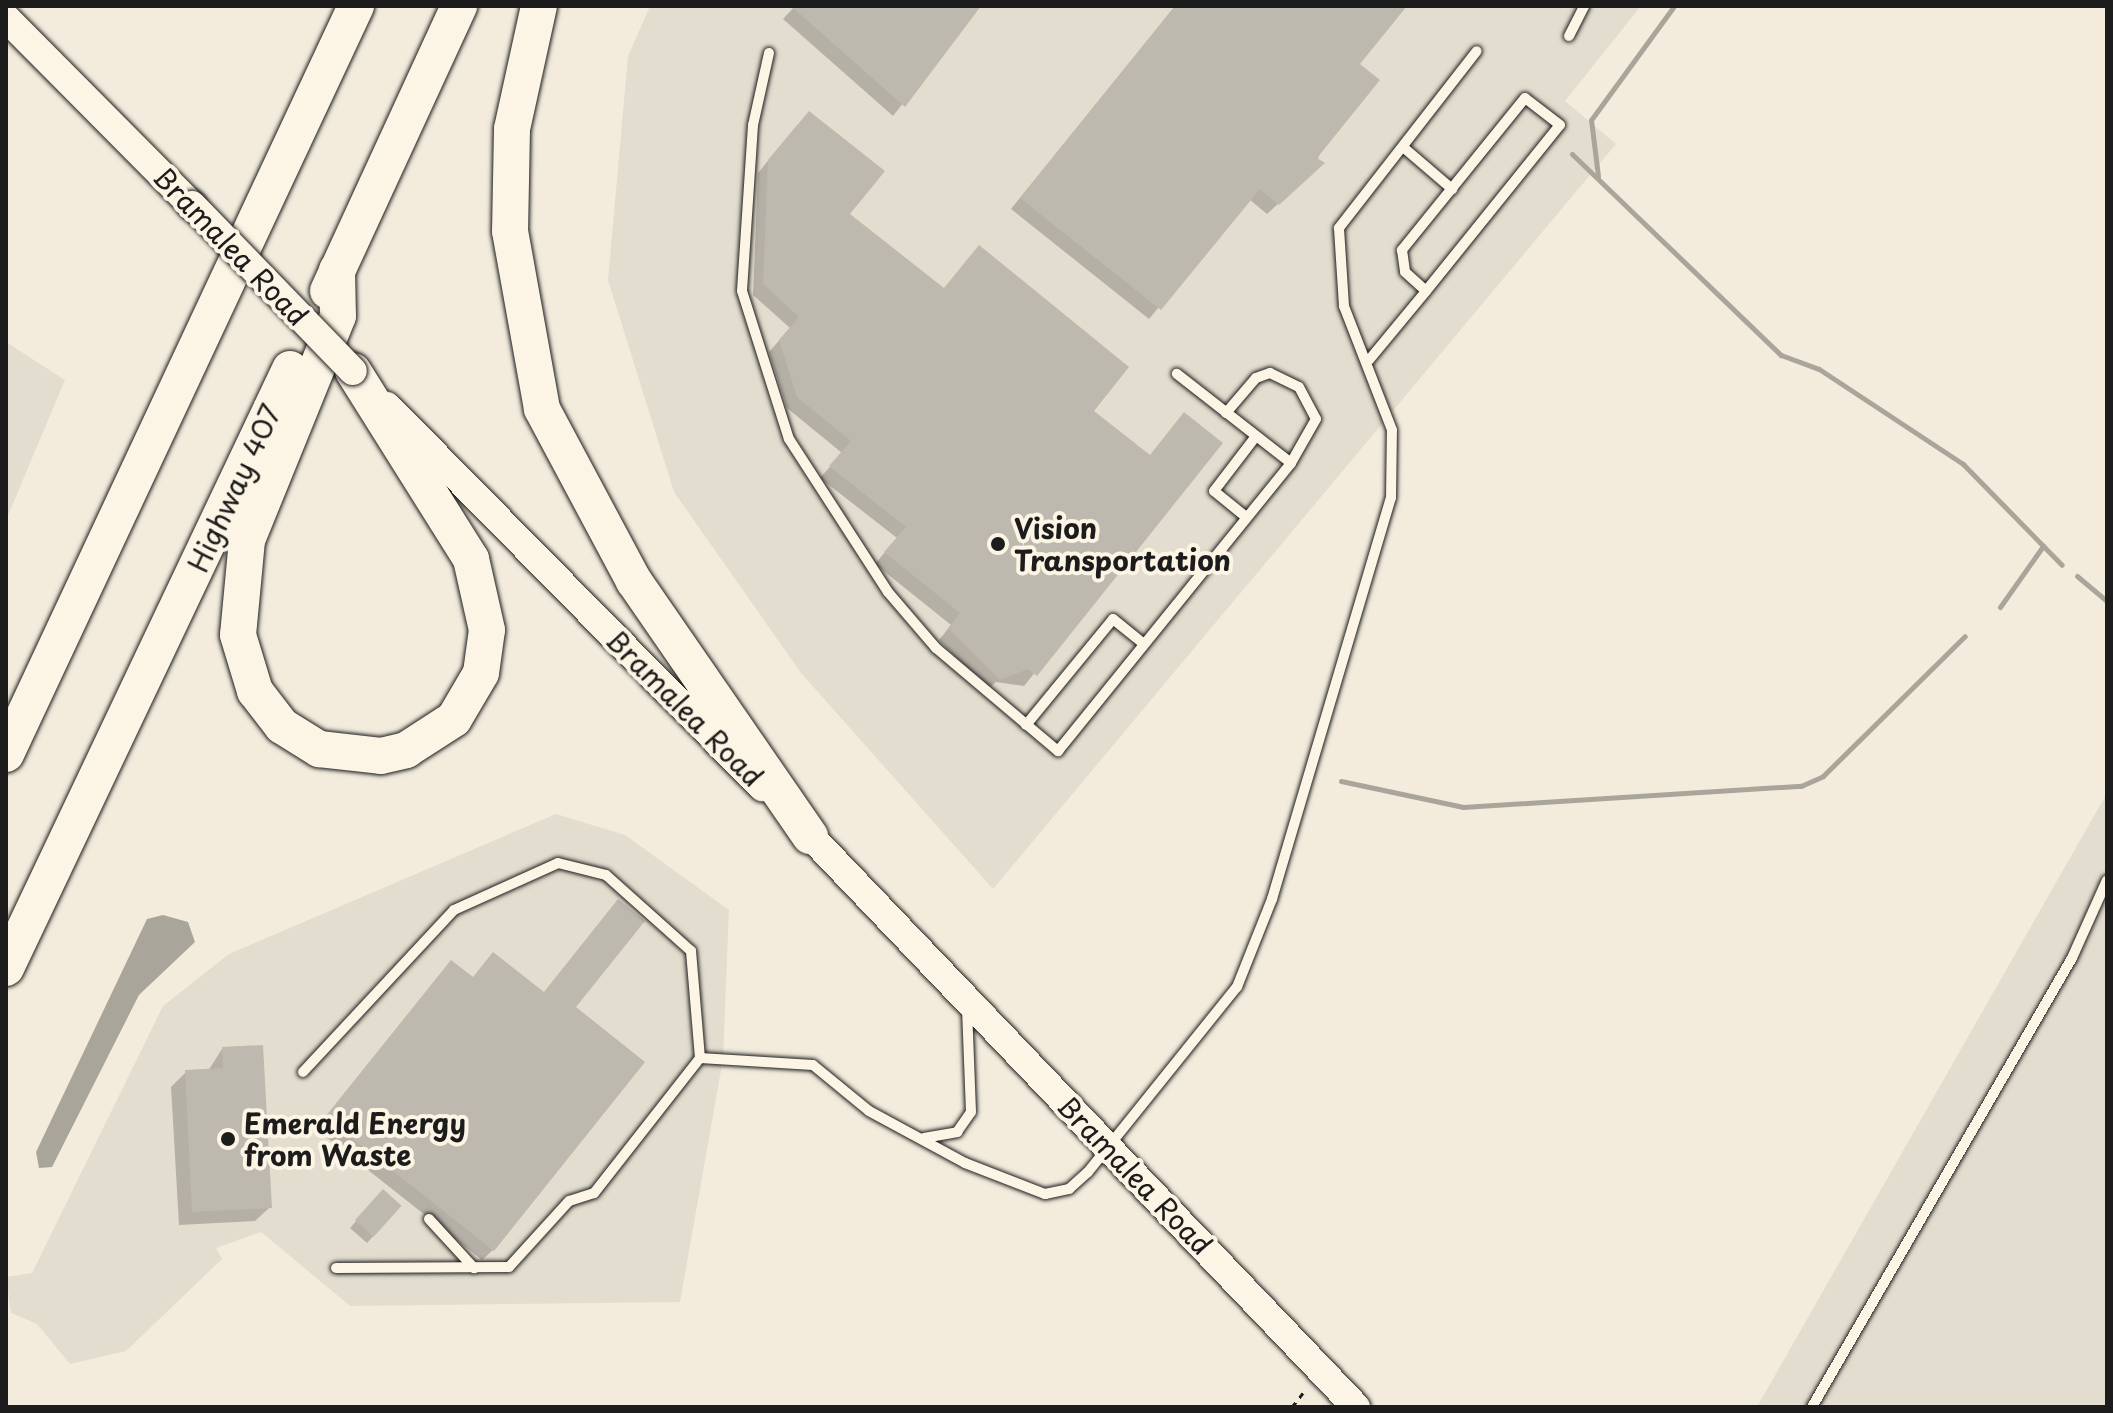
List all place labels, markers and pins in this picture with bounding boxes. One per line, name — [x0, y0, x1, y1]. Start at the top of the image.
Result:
place label: Vision Transportation — [1014, 511, 1231, 577]
marker: Vision Transportation — [989, 535, 1007, 553]
place label: Emerald Energy from Waste — [244, 1106, 468, 1172]
marker: Emerald Energy from Waste — [219, 1130, 237, 1148]

